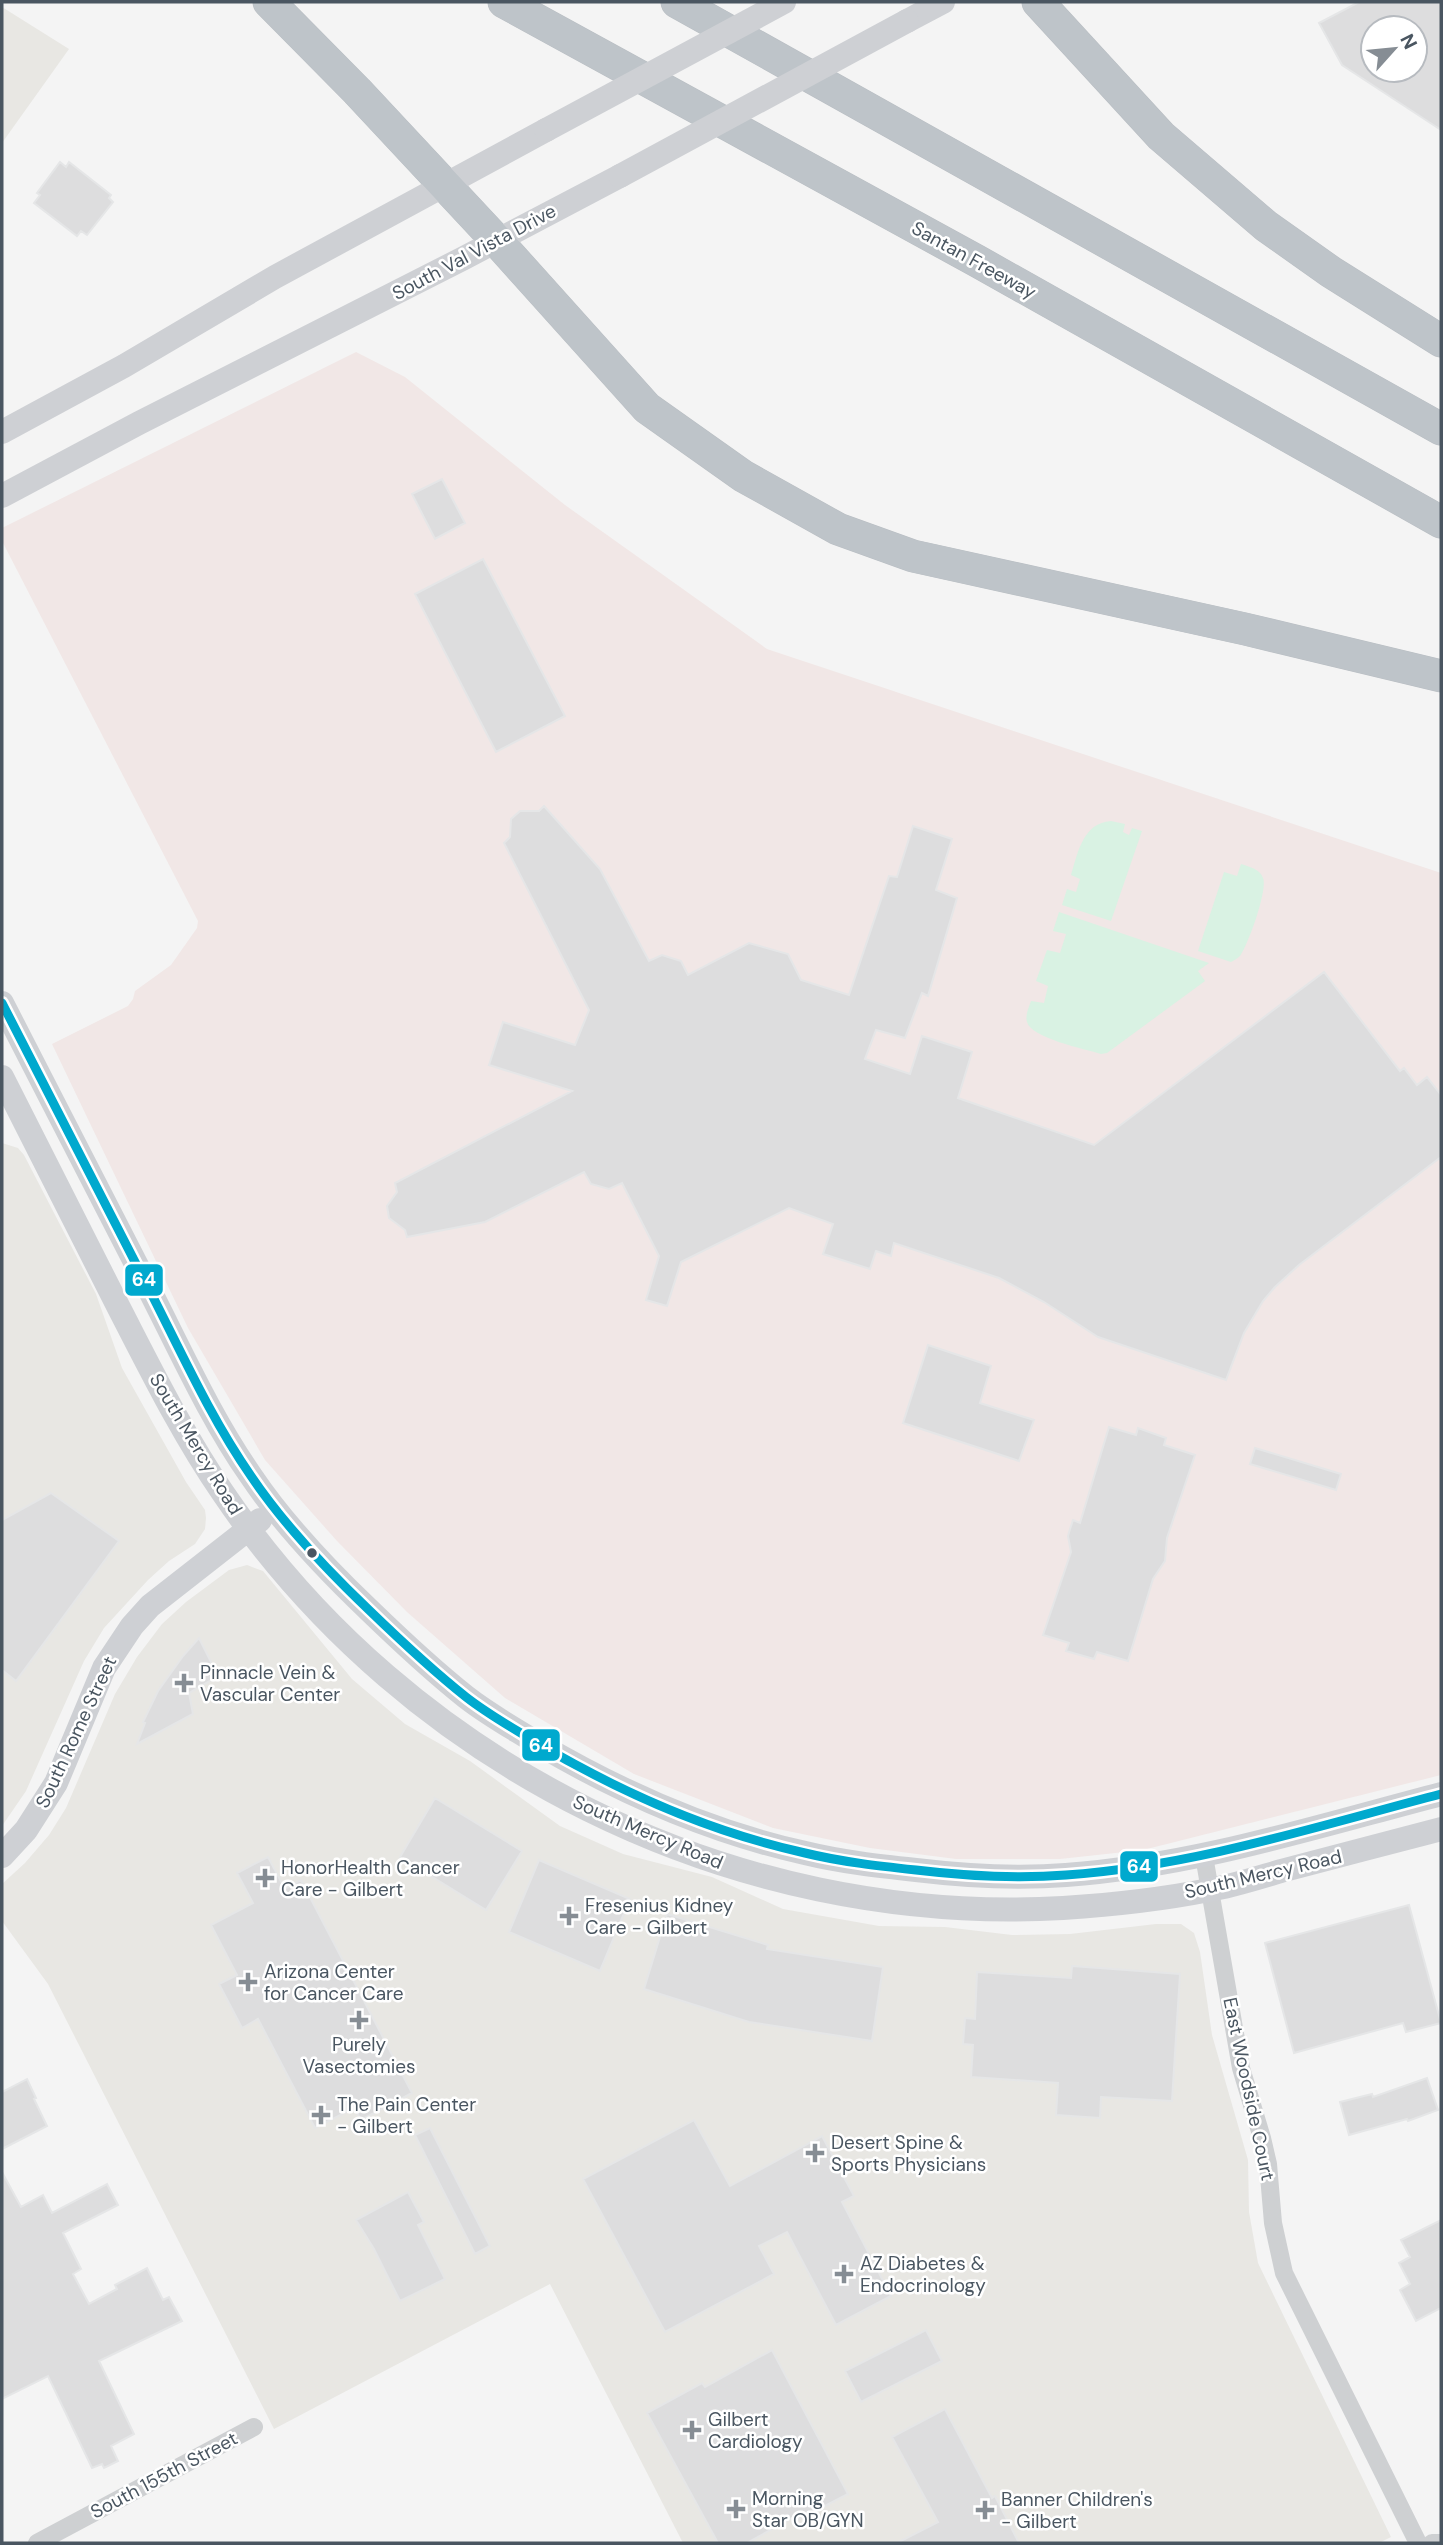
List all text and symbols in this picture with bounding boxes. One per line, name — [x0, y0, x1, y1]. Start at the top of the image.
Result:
north arrow — [1359, 14, 1429, 84]
text: N — [1394, 30, 1423, 53]
street label: South Val Vista Drive — [388, 198, 560, 306]
street label: Santan Freeway — [907, 215, 1041, 305]
line badge: 64 — [124, 1263, 164, 1297]
text: 64 — [132, 1267, 156, 1292]
street label: South Mercy Road — [144, 1369, 248, 1519]
unlabelled marker — [305, 1546, 319, 1560]
street label: South Rome Street — [30, 1652, 122, 1812]
place label: Pinnacle Vein & Vascular Center — [200, 1660, 340, 1707]
marker: Pinnacle Vein & Vascular Center — [174, 1673, 194, 1693]
line badge: 64 — [521, 1728, 561, 1762]
text: 64 — [529, 1733, 553, 1758]
street label: South Mercy Road — [569, 1789, 727, 1875]
street label: South Mercy Road — [1182, 1844, 1344, 1904]
line badge: 64 — [1119, 1850, 1159, 1883]
text: 64 — [1127, 1854, 1151, 1879]
place label: HonorHealth Cancer Care - Gilbert — [281, 1855, 460, 1902]
marker: HonorHealth Cancer Care - Gilbert — [255, 1868, 275, 1888]
place label: Fresenius Kidney Care - Gilbert — [585, 1893, 734, 1940]
marker: Fresenius Kidney Care - Gilbert — [559, 1906, 579, 1926]
place label: Arizona Center for Cancer Care — [264, 1959, 403, 2006]
marker: Arizona Center for Cancer Care — [238, 1972, 258, 1992]
street label: East Woodside Court — [1217, 1995, 1281, 2183]
marker: Purely Vasectomies — [349, 2010, 369, 2030]
place label: Purely Vasectomies — [302, 2032, 416, 2079]
place label: The Pain Center - Gilbert — [337, 2092, 476, 2139]
marker: The Pain Center - Gilbert — [311, 2105, 331, 2125]
place label: Desert Spine & Sports Physicians — [831, 2130, 986, 2177]
marker: Desert Spine & Sports Physicians — [805, 2143, 825, 2163]
place label: AZ Diabetes & Endocrinology — [860, 2251, 986, 2298]
marker: AZ Diabetes & Endocrinology — [834, 2264, 854, 2284]
place label: Gilbert Cardiology — [708, 2407, 803, 2454]
marker: Gilbert Cardiology — [682, 2420, 702, 2440]
street label: South 155th Street — [86, 2426, 242, 2524]
place label: Morning Star OB/GYN — [752, 2486, 864, 2533]
place label: Banner Children's - Gilbert — [1001, 2487, 1153, 2534]
marker: Morning Star OB/GYN — [726, 2499, 746, 2519]
marker: Banner Children's - Gilbert — [975, 2500, 995, 2520]

